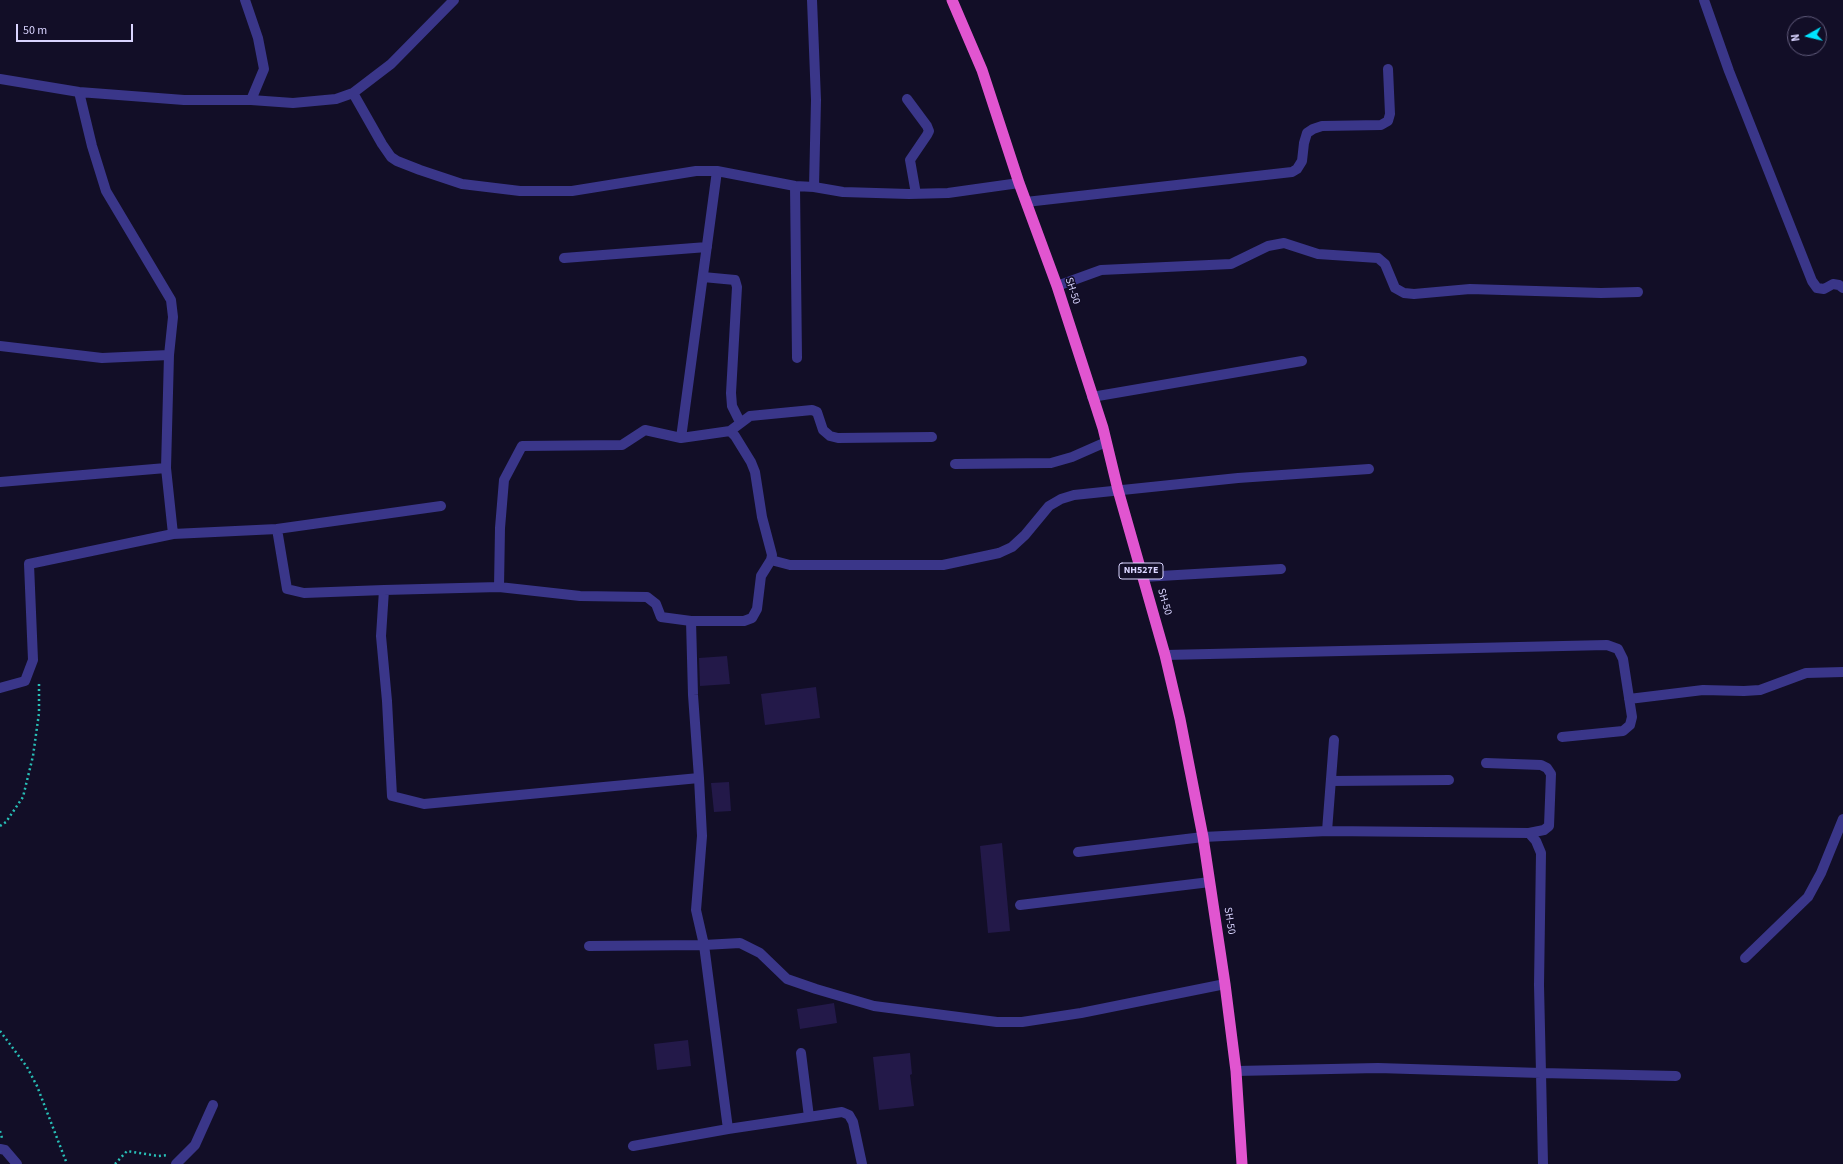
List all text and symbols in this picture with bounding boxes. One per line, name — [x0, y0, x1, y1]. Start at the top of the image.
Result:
scale bar — [18, 16, 135, 42]
north arrow — [1787, 16, 1827, 56]
text: 50 m — [23, 22, 47, 39]
text: N — [1788, 33, 1804, 42]
street label: SH-50 — [1061, 276, 1083, 306]
road number: NH527E — [1119, 563, 1163, 579]
street label: SH-50 — [1154, 587, 1174, 617]
street label: SH-50 — [1220, 906, 1238, 936]

